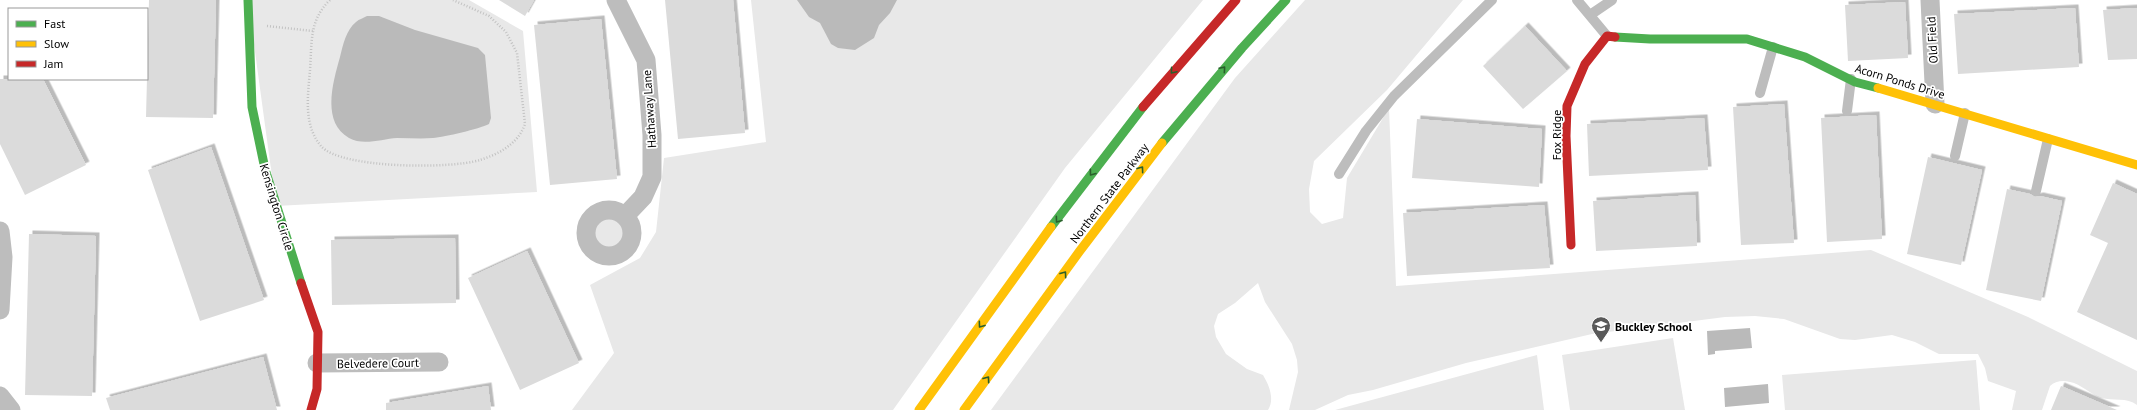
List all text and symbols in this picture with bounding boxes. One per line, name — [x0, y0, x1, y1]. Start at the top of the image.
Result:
legend — [8, 8, 148, 80]
text: Fast — [44, 16, 65, 31]
street label: Old Field — [1923, 16, 1941, 64]
text: Slow — [44, 36, 69, 51]
text: Jam — [43, 56, 63, 71]
street label: Acorn Ponds Drive — [1853, 60, 1947, 102]
one-way arrow — [1171, 66, 1178, 74]
one-way arrow — [1219, 66, 1226, 73]
street label: Hathaway Lane — [639, 69, 659, 149]
street label: Fox Ridge — [1549, 110, 1564, 160]
street label: Northern State Parkway — [1066, 140, 1152, 246]
street label: Kensington Circle — [257, 162, 297, 252]
one-way arrow — [1136, 167, 1143, 174]
one-way arrow — [1090, 168, 1097, 175]
one-way arrow — [1056, 215, 1063, 222]
one-way arrow — [1059, 271, 1067, 278]
school or university icon: Buckley School — [1590, 315, 1612, 343]
place label: Buckley School — [1615, 319, 1692, 334]
one-way arrow — [979, 320, 986, 327]
street label: Belvedere Court — [337, 355, 419, 371]
one-way arrow — [982, 376, 989, 383]

